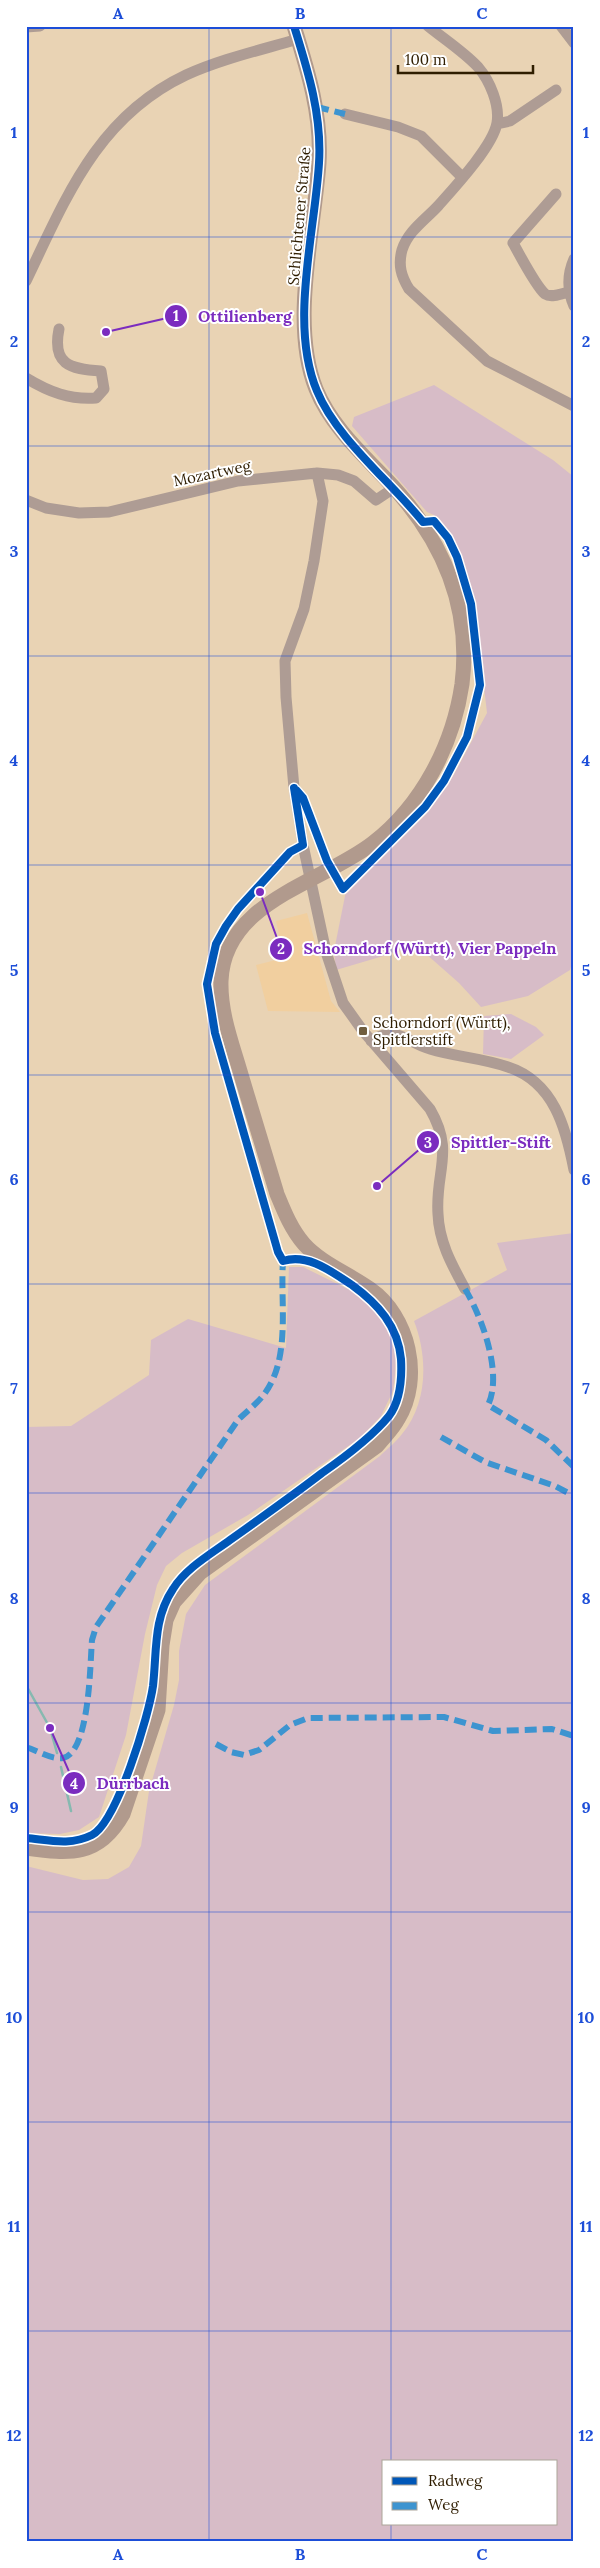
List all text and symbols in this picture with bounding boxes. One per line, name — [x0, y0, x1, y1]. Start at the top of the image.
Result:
text: A — [113, 3, 124, 23]
text: B — [295, 3, 306, 23]
text: C — [476, 3, 488, 23]
scale bar — [398, 42, 532, 74]
text: 100 m — [405, 50, 446, 69]
text: 1 — [11, 122, 17, 142]
text: 1 — [583, 122, 589, 142]
street label: Schlichtener Straße — [283, 146, 315, 286]
callout: Ottilienberg — [163, 301, 302, 332]
text: 1 — [173, 306, 179, 325]
text: Ottilienberg — [198, 306, 293, 326]
text: 2 — [10, 331, 18, 351]
text: 2 — [582, 331, 590, 351]
street label: Mozartweg — [172, 455, 253, 490]
text: 3 — [10, 541, 19, 561]
text: 3 — [582, 541, 591, 561]
text: 4 — [10, 750, 19, 770]
text: 4 — [582, 750, 591, 770]
callout: Schorndorf (Württ), Vier Pappeln — [268, 933, 566, 964]
text: Schorndorf (Württ), Vier Pappeln — [303, 938, 557, 959]
text: 2 — [277, 939, 285, 958]
text: 5 — [10, 960, 19, 980]
text: 5 — [582, 960, 591, 980]
place label: Schorndorf (Württ), Spittlerstift — [373, 1013, 511, 1049]
marker: Schorndorf (Württ), Spittlerstift — [357, 1025, 369, 1037]
callout: Spittler-Stift — [416, 1127, 560, 1158]
text: Spittler-Stift — [451, 1132, 551, 1152]
text: 3 — [424, 1133, 432, 1152]
text: 6 — [9, 1169, 19, 1189]
text: 6 — [581, 1169, 591, 1189]
text: 7 — [10, 1378, 18, 1398]
text: 7 — [582, 1378, 590, 1398]
text: 8 — [9, 1588, 19, 1608]
text: 8 — [581, 1588, 591, 1608]
callout: Dürrbach — [61, 1768, 179, 1799]
text: Dürrbach — [96, 1773, 170, 1793]
text: 4 — [70, 1774, 78, 1793]
text: 9 — [9, 1797, 19, 1817]
text: 9 — [581, 1797, 591, 1817]
text: 10 — [6, 2007, 22, 2027]
text: 10 — [578, 2007, 594, 2027]
text: 11 — [8, 2216, 21, 2236]
text: 11 — [580, 2216, 593, 2236]
text: 12 — [6, 2425, 22, 2445]
text: 12 — [578, 2425, 594, 2445]
legend — [382, 2460, 558, 2526]
text: Radweg — [428, 2471, 483, 2490]
text: Weg — [428, 2495, 459, 2514]
text: A — [113, 2544, 124, 2564]
text: B — [295, 2544, 306, 2564]
text: C — [476, 2544, 488, 2564]

